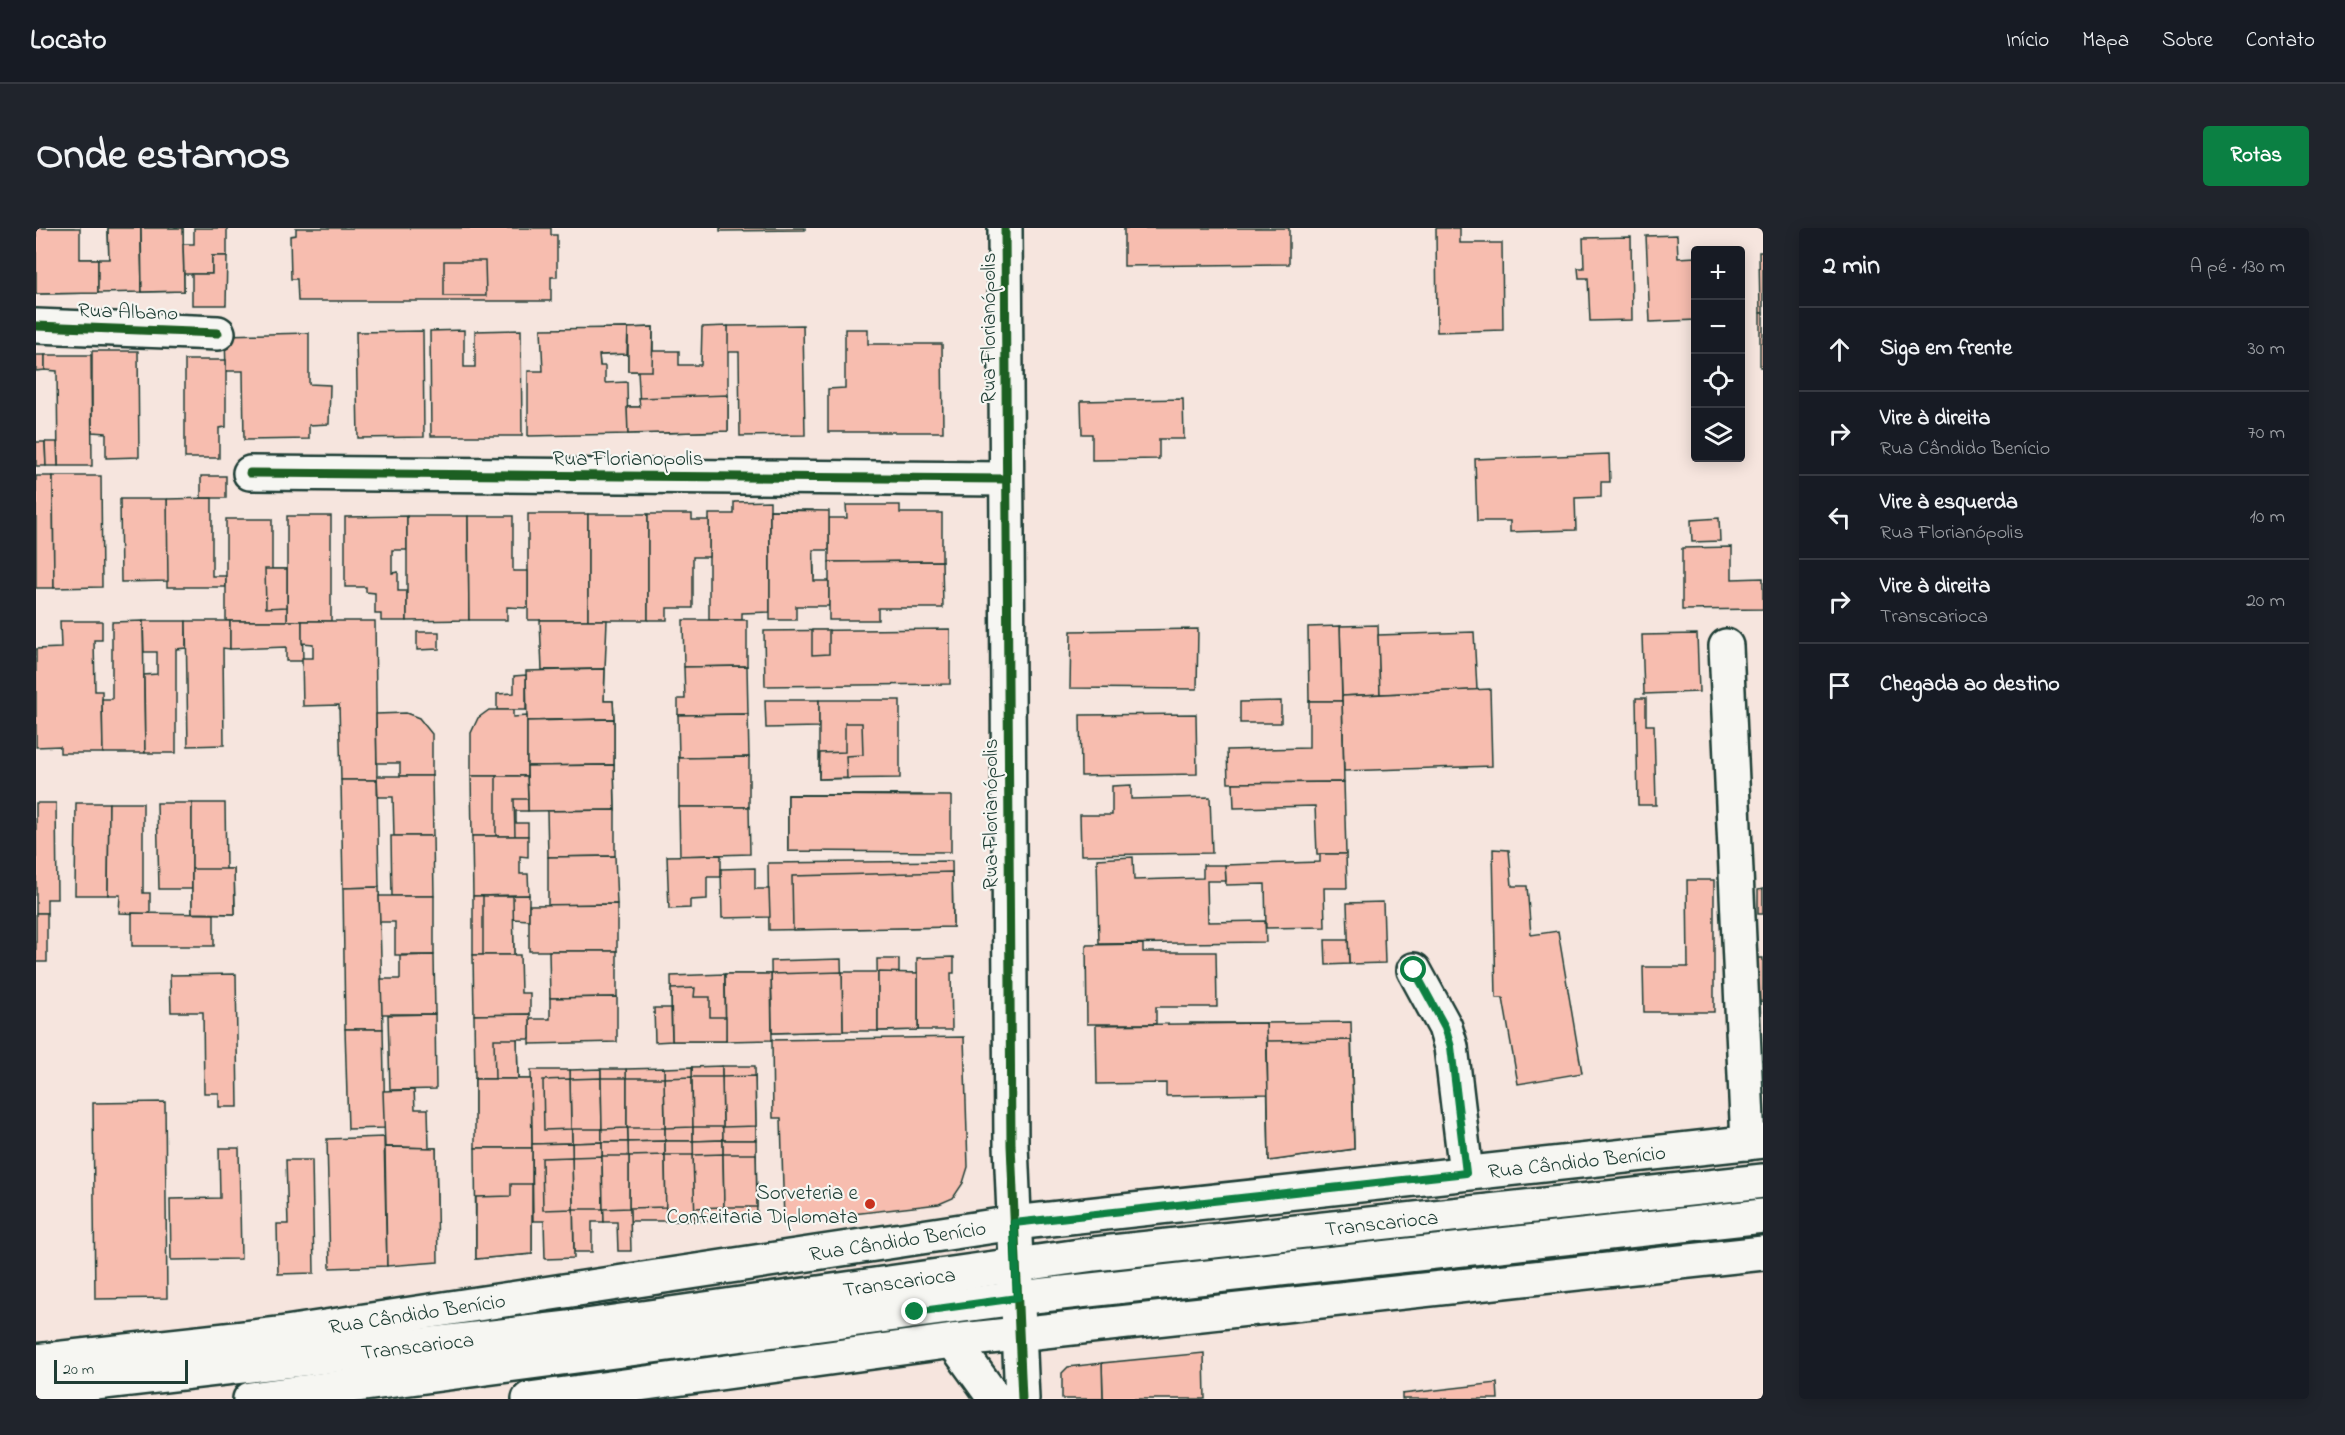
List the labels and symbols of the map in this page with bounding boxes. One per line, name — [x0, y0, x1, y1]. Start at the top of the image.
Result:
street label: Rua Florianópolis — [975, 253, 1005, 403]
street label: Rua Albano — [77, 296, 179, 330]
street label: Rua Florianopolis — [553, 445, 703, 475]
street label: Rua Florianópolis — [977, 739, 1007, 889]
route start — [1400, 956, 1426, 982]
street label: Rua Cândido Benício — [1487, 1139, 1668, 1188]
place label: Sorveteria e Confeitaria Diplomata — [667, 1179, 859, 1233]
marker: Sorveteria e Confeitaria Diplomata — [863, 1197, 877, 1211]
street label: Transcarioca — [1324, 1204, 1440, 1246]
street label: Rua Cândido Benício — [807, 1214, 988, 1271]
street label: Transcarioca — [841, 1261, 958, 1306]
street label: Rua Cândido Benício — [327, 1287, 508, 1343]
route end — [901, 1298, 927, 1324]
street label: Transcarioca — [360, 1326, 476, 1369]
scale bar — [54, 1357, 188, 1384]

